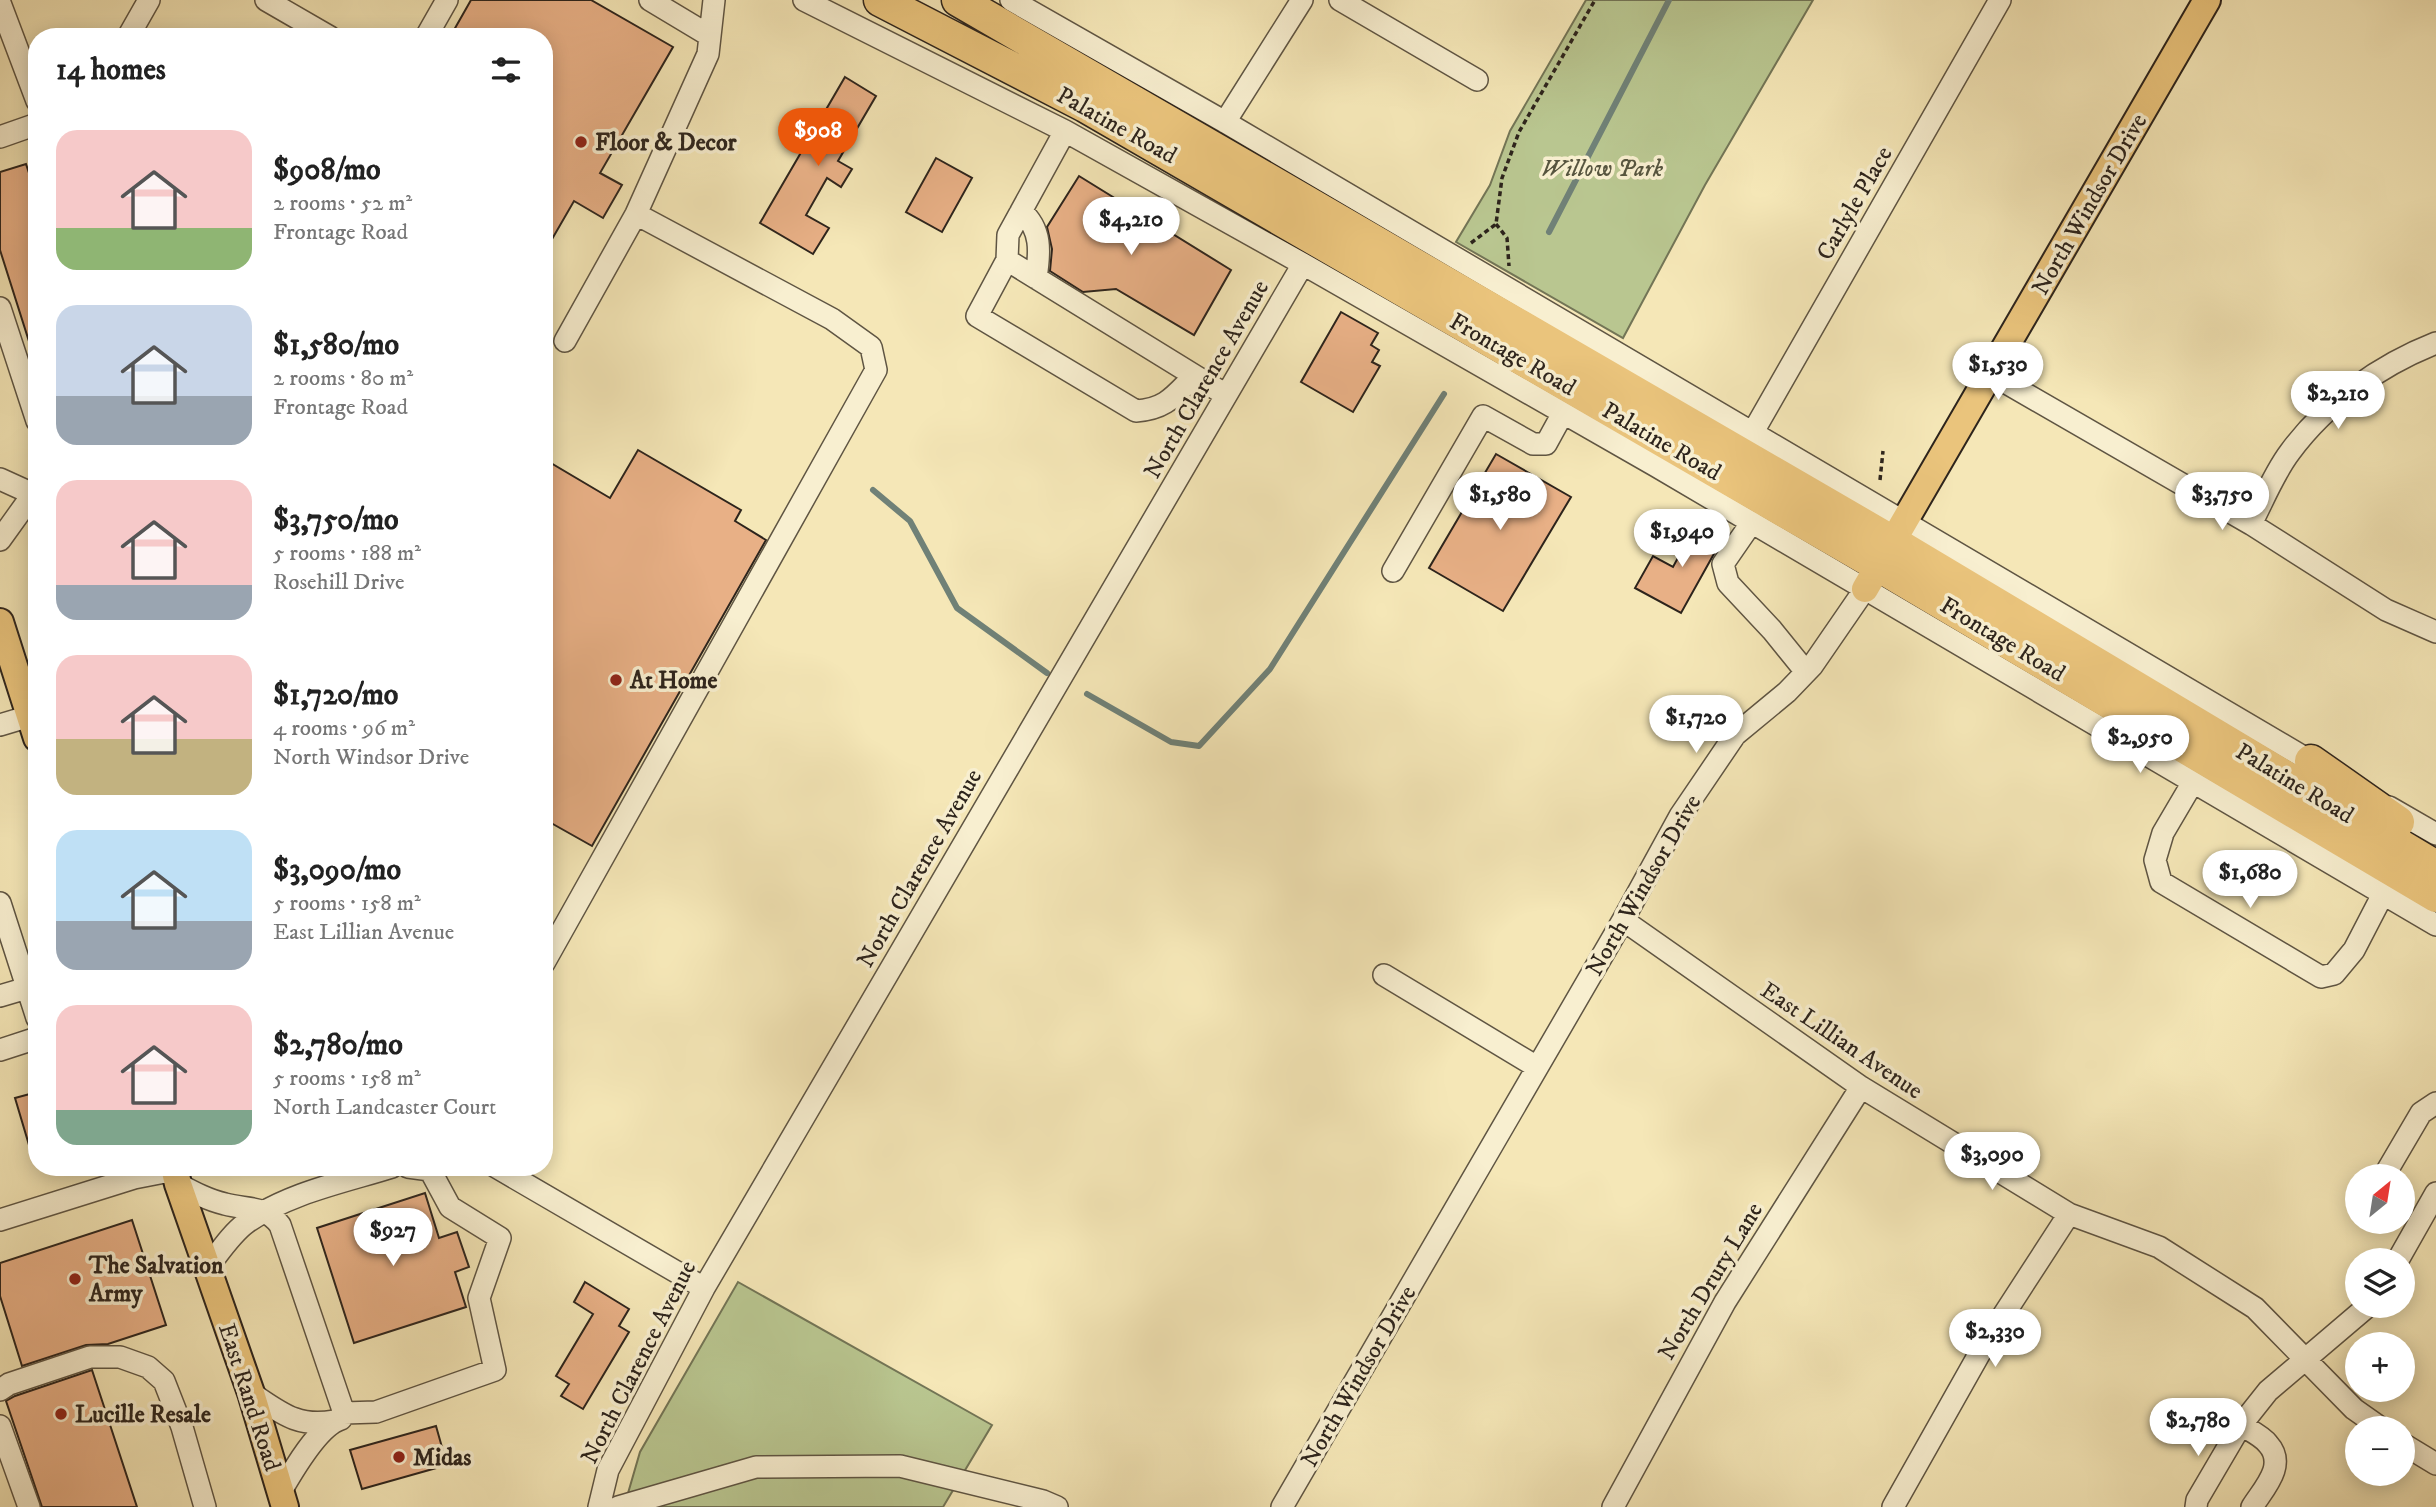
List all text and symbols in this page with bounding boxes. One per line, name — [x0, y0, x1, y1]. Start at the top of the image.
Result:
icon: filters — [487, 51, 525, 89]
text: 14 homes — [56, 52, 166, 89]
street label: Palatine Road — [1051, 81, 1182, 171]
pin: $908 — [777, 108, 859, 168]
street label: North Windsor Drive — [2026, 108, 2154, 301]
text: $908 — [794, 116, 842, 145]
place label: Floor & Decor — [595, 128, 738, 158]
marker: Floor & Decor — [573, 134, 589, 150]
street label: Carlyle Place — [1810, 141, 1900, 266]
text: $908/mo — [273, 152, 381, 189]
park label: Willow Park — [1541, 154, 1663, 184]
icon: home — [112, 158, 196, 242]
text: 2 rooms · 52 m² — [273, 189, 412, 218]
pin: $4,210 — [1074, 198, 1188, 257]
text: $4,210 — [1099, 205, 1163, 234]
text: Frontage Road — [273, 218, 408, 247]
street label: North Clarence Avenue — [1138, 275, 1276, 484]
street label: Frontage Road — [1444, 307, 1581, 403]
text: $1,580/mo — [273, 327, 399, 364]
icon: home — [112, 333, 196, 417]
pin: $1,530 — [1941, 342, 2055, 402]
text: $1,530 — [1968, 350, 2028, 379]
text: 2 rooms · 80 m² — [273, 364, 413, 393]
pin: $2,210 — [2281, 372, 2395, 431]
text: $2,210 — [2307, 379, 2369, 408]
text: Frontage Road — [273, 393, 408, 422]
street label: Palatine Road — [1597, 396, 1726, 488]
pin: $1,580 — [1443, 472, 1557, 532]
pin: $3,750 — [2165, 472, 2279, 532]
text: $1,580 — [1469, 480, 1531, 509]
text: $3,750 — [2191, 480, 2253, 509]
text: $3,750/mo — [273, 502, 399, 539]
icon: home — [112, 508, 196, 592]
pin: $1,940 — [1625, 510, 1739, 569]
text: $1,940 — [1650, 517, 1714, 546]
text: 5 rooms · 188 m² — [273, 539, 421, 568]
text: Rosehill Drive — [273, 568, 405, 597]
street label: Frontage Road — [1934, 591, 2071, 689]
place label: At Home — [629, 666, 718, 696]
marker: At Home — [608, 672, 624, 688]
text: $1,720/mo — [273, 677, 398, 714]
icon: home — [112, 683, 196, 767]
pin: $1,720 — [1639, 696, 1753, 755]
text: $1,720 — [1665, 703, 1727, 732]
text: 4 rooms · 96 m² — [273, 714, 415, 743]
pin: $2,950 — [2083, 716, 2197, 775]
text: $2,950 — [2107, 723, 2173, 752]
street label: Palatine Road — [2230, 737, 2359, 831]
text: North Windsor Drive — [273, 743, 469, 772]
street label: North Clarence Avenue — [851, 764, 989, 973]
street label: North Windsor Drive — [1580, 789, 1708, 982]
pin: $1,680 — [2193, 850, 2307, 910]
text: $3,090/mo — [273, 852, 401, 889]
icon: home — [112, 858, 196, 942]
text: $1,680 — [2218, 858, 2282, 887]
text: 5 rooms · 158 m² — [273, 889, 421, 918]
text: East Lillian Avenue — [273, 918, 454, 947]
street label: East Lillian Avenue — [1755, 975, 1928, 1106]
text: $2,780/mo — [273, 1027, 403, 1064]
icon: home — [112, 1033, 196, 1117]
text: 5 rooms · 158 m² — [273, 1064, 421, 1093]
text: North Landcaster Court — [273, 1093, 496, 1122]
pin: $3,090 — [1935, 1132, 2049, 1192]
text: $3,090 — [1960, 1140, 2024, 1169]
north arrow — [2345, 1164, 2415, 1234]
map controls — [2345, 1164, 2415, 1486]
street label: North Drury Lane — [1652, 1197, 1770, 1366]
pin: $927 — [352, 1208, 434, 1268]
text: $927 — [370, 1216, 416, 1245]
button: layers — [2345, 1248, 2415, 1318]
place label: The Salvation Army — [88, 1251, 224, 1309]
street label: North Clarence Avenue — [575, 1256, 703, 1469]
marker: The Salvation Army — [67, 1271, 83, 1287]
street label: North Windsor Drive — [1295, 1280, 1423, 1473]
pin: $2,330 — [1938, 1310, 2052, 1369]
text: $2,330 — [1965, 1317, 2025, 1346]
street label: East Rand Road — [211, 1320, 287, 1475]
button: + — [2345, 1332, 2415, 1402]
pin: $2,780 — [2141, 1398, 2255, 1458]
place label: Lucille Resale — [75, 1400, 211, 1430]
marker: Lucille Resale — [53, 1406, 69, 1422]
text: $2,780 — [2166, 1406, 2230, 1435]
button: − — [2345, 1416, 2415, 1486]
place label: Midas — [413, 1443, 471, 1473]
marker: Midas — [391, 1449, 407, 1465]

